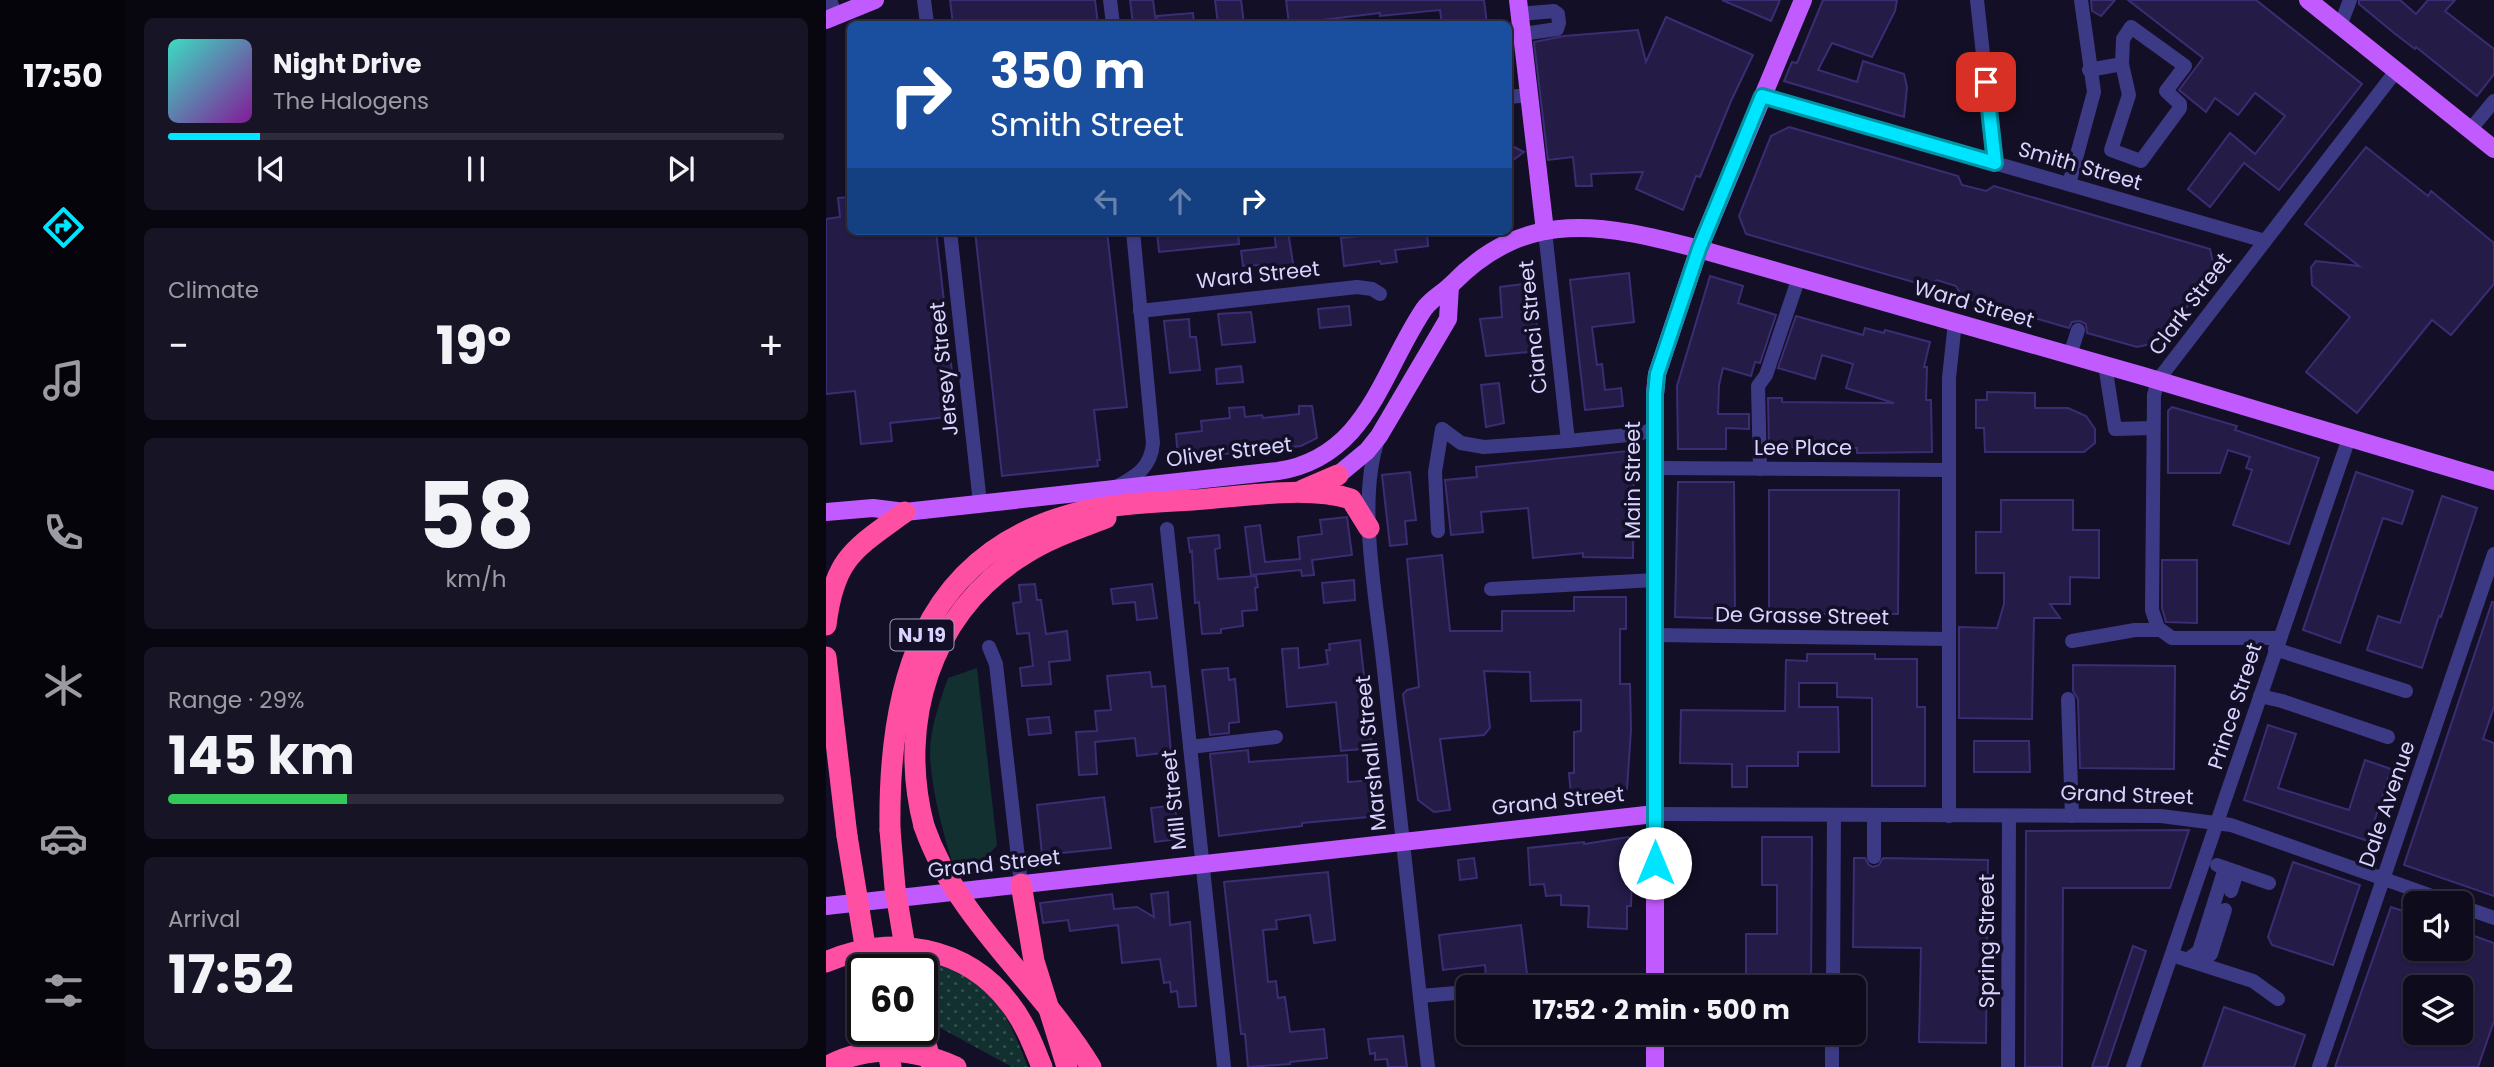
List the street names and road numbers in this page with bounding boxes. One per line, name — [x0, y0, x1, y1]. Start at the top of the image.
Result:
street label: Smith Street — [2015, 134, 2145, 197]
street label: Clark Street — [2142, 247, 2238, 361]
street label: Ward Street — [1195, 254, 1321, 295]
street label: Cianci Street — [1511, 259, 1554, 395]
street label: Ward Street — [1911, 273, 2038, 335]
street label: Jersey Street — [922, 300, 965, 438]
street label: Main Street — [1618, 421, 1647, 539]
street label: Oliver Street — [1164, 429, 1294, 474]
street label: Lee Place — [1754, 433, 1852, 462]
street label: De Grasse Street — [1715, 599, 1889, 632]
road number: NJ 19 — [890, 620, 954, 650]
street label: Prince Street — [2200, 639, 2269, 773]
street label: Marshall Street — [1348, 674, 1393, 832]
street label: Dale Avenue — [2351, 737, 2422, 871]
street label: Mill Street — [1154, 748, 1193, 852]
street label: Grand Street — [2060, 778, 2194, 811]
street label: Grand Street — [1490, 779, 1626, 822]
street label: Grand Street — [926, 842, 1062, 885]
street label: Spring Street — [1972, 874, 2001, 1008]

